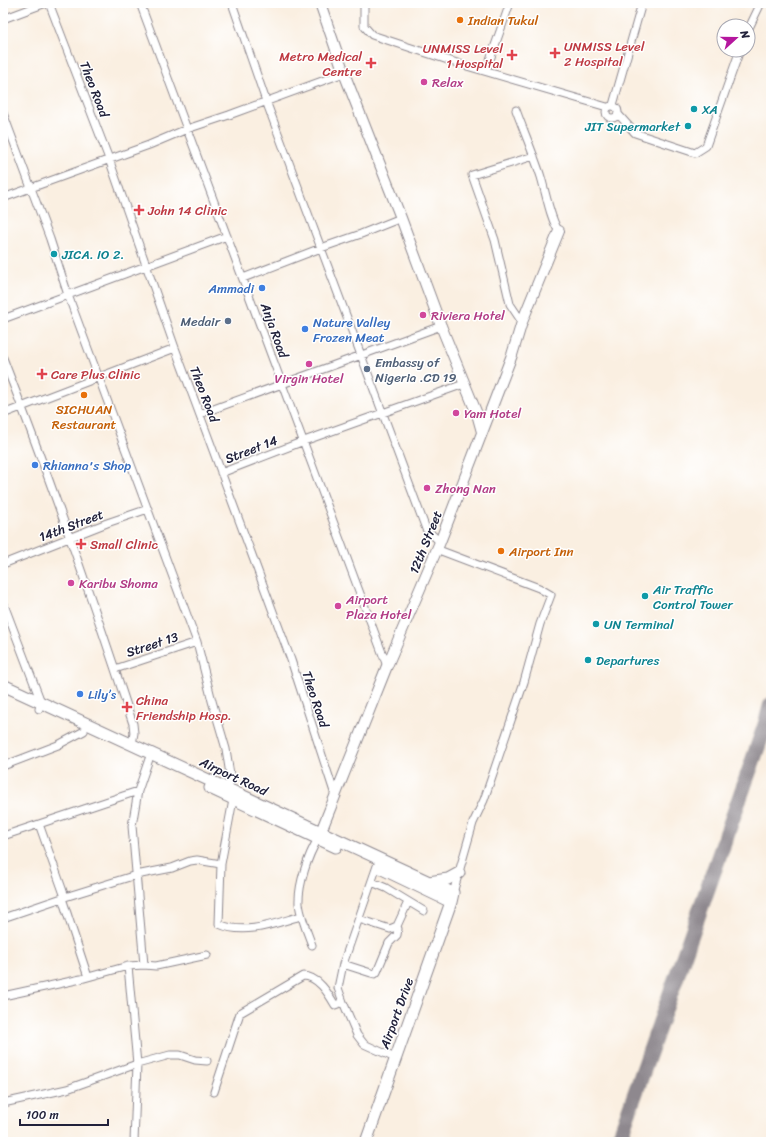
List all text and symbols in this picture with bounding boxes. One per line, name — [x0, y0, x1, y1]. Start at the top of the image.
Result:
place label: Indian Tukul — [467, 9, 538, 32]
marker: Indian Tukul — [455, 15, 465, 25]
north arrow — [716, 18, 756, 58]
text: N — [734, 27, 755, 42]
place label: UNMISS Level 2 Hospital — [564, 35, 645, 73]
place label: UNMISS Level 1 Hospital — [423, 37, 503, 75]
place label: Metro Medical Centre — [279, 45, 362, 83]
marker: UNMISS Level 2 Hospital — [549, 47, 561, 59]
marker: UNMISS Level 1 Hospital — [506, 49, 518, 61]
marker: Metro Medical Centre — [365, 57, 377, 69]
street label: Theo Road — [73, 58, 116, 122]
place label: Relax — [432, 71, 464, 94]
marker: Relax — [419, 77, 429, 87]
place label: XA — [701, 98, 718, 121]
marker: XA — [689, 104, 699, 114]
place label: JIT Supermarket — [584, 115, 681, 138]
marker: JIT Supermarket — [683, 121, 693, 131]
place label: John 14 Clinic — [147, 199, 227, 222]
marker: John 14 Clinic — [133, 204, 145, 216]
place label: JICA. IO 2. — [61, 243, 124, 266]
marker: JICA. IO 2. — [49, 249, 59, 259]
place label: Ammadi — [208, 277, 254, 300]
marker: Ammadi — [257, 283, 267, 293]
street label: Anja Road — [254, 298, 296, 362]
place label: Riviera Hotel — [431, 304, 505, 327]
place label: Medair — [180, 310, 221, 333]
marker: Riviera Hotel — [418, 310, 428, 320]
place label: Nature Valley Frozen Meat — [313, 311, 391, 349]
marker: Medair — [223, 316, 233, 326]
marker: Nature Valley Frozen Meat — [300, 324, 310, 334]
place label: Embassy of Nigeria .CD 19 — [375, 351, 456, 389]
marker: Virgin Hotel — [304, 359, 314, 369]
place label: Care Plus Clinic — [51, 363, 141, 386]
street label: Theo Road — [183, 363, 226, 427]
marker: Embassy of Nigeria .CD 19 — [362, 364, 372, 374]
place label: Virgin Hotel — [275, 367, 344, 390]
marker: Care Plus Clinic — [36, 368, 48, 380]
marker: SICHUAN Restaurant — [79, 390, 89, 400]
place label: SICHUAN Restaurant — [52, 398, 116, 436]
place label: Yam Hotel — [464, 402, 521, 425]
marker: Yam Hotel — [451, 408, 461, 418]
street label: Street 14 — [221, 429, 281, 470]
place label: Rhianna's Shop — [43, 454, 131, 477]
marker: Rhianna's Shop — [30, 460, 40, 470]
place label: Zhong Nan — [435, 477, 496, 500]
marker: Zhong Nan — [422, 483, 432, 493]
street label: 14th Street — [36, 503, 107, 548]
street label: 12th Street — [402, 507, 449, 577]
place label: Small Clinic — [90, 533, 158, 556]
marker: Small Clinic — [75, 538, 87, 550]
place label: Airport Inn — [508, 540, 574, 563]
marker: Airport Inn — [496, 546, 506, 556]
place label: Karibu Shoma — [79, 572, 158, 595]
marker: Karibu Shoma — [66, 578, 76, 588]
place label: Air Traffic Control Tower — [652, 578, 734, 616]
place label: Airport Plaza Hotel — [345, 588, 412, 626]
marker: Air Traffic Control Tower — [640, 591, 650, 601]
marker: Airport Plaza Hotel — [333, 601, 343, 611]
place label: UN Terminal — [604, 613, 674, 636]
marker: UN Terminal — [591, 619, 601, 629]
street label: Street 13 — [123, 625, 181, 664]
place label: Departures — [596, 649, 659, 672]
marker: Departures — [583, 655, 593, 665]
street label: Theo Road — [296, 668, 336, 732]
place label: Lily’s — [88, 683, 117, 706]
marker: Lily’s — [75, 689, 85, 699]
place label: China Friendship Hosp. — [136, 689, 232, 727]
marker: China Friendship Hosp. — [121, 701, 133, 713]
street label: Airport Road — [195, 750, 273, 803]
street label: Airport Drive — [373, 974, 420, 1053]
scale bar — [20, 1101, 108, 1127]
text: 100 m — [26, 1104, 59, 1126]

